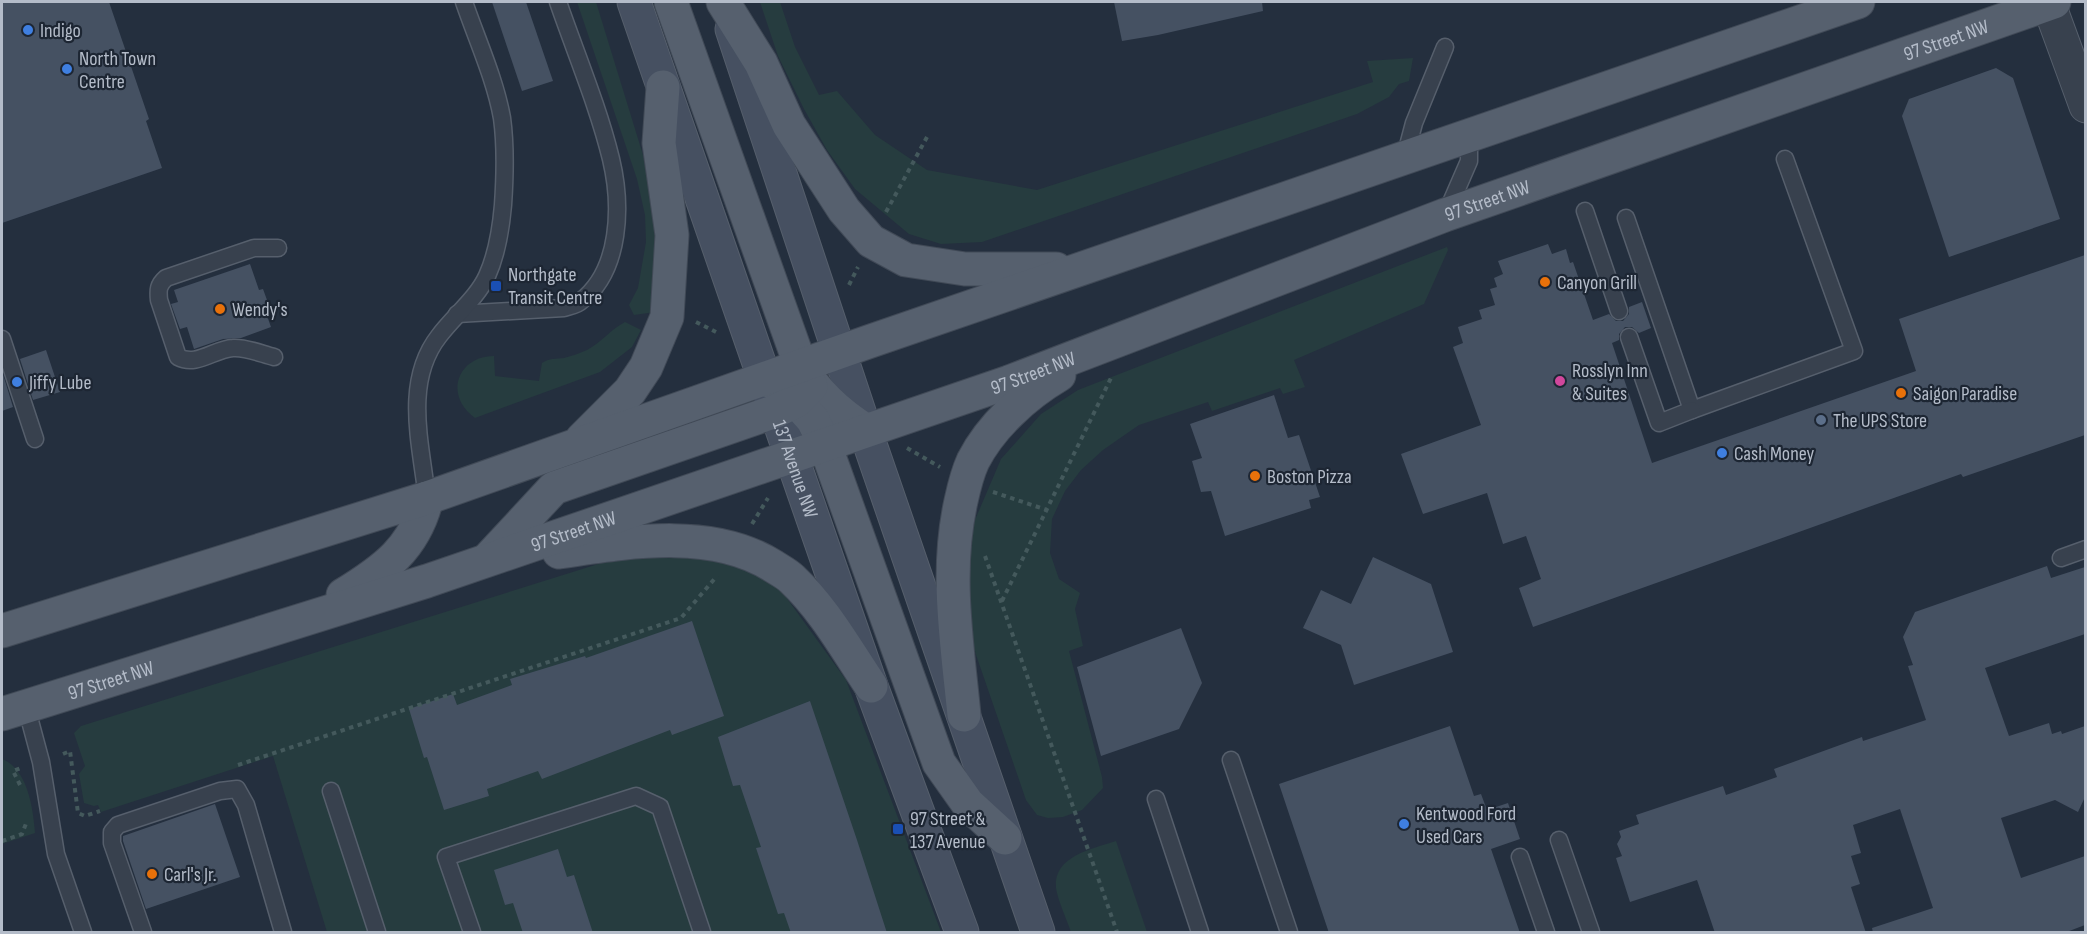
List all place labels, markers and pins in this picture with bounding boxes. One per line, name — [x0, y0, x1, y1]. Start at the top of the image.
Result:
place label: Indigo — [40, 19, 81, 43]
marker: Indigo — [21, 23, 35, 37]
place label: North Town Centre — [79, 47, 156, 94]
marker: North Town Centre — [60, 62, 74, 76]
place label: Northgate Transit Centre — [508, 263, 602, 310]
place label: Canyon Grill — [1557, 271, 1637, 295]
marker: Canyon Grill — [1538, 275, 1552, 289]
marker: Northgate Transit Centre — [489, 279, 503, 293]
place label: Wendy's — [232, 298, 288, 322]
marker: Wendy's — [213, 302, 227, 316]
place label: Rosslyn Inn & Suites — [1572, 359, 1648, 406]
place label: Jiffy Lube — [28, 371, 91, 395]
marker: Rosslyn Inn & Suites — [1553, 374, 1567, 388]
marker: Jiffy Lube — [10, 375, 24, 389]
place label: Saigon Paradise — [1913, 382, 2017, 406]
marker: Saigon Paradise — [1894, 386, 1908, 400]
place label: The UPS Store — [1833, 409, 1927, 433]
marker: The UPS Store — [1814, 413, 1828, 427]
place label: Cash Money — [1734, 442, 1815, 466]
marker: Cash Money — [1715, 446, 1729, 460]
place label: Boston Pizza — [1267, 465, 1352, 489]
marker: Boston Pizza — [1248, 469, 1262, 483]
place label: Kentwood Ford Used Cars — [1416, 802, 1516, 849]
place label: 97 Street & 137 Avenue — [910, 807, 986, 854]
marker: Kentwood Ford Used Cars — [1397, 817, 1411, 831]
marker: 97 Street & 137 Avenue — [891, 822, 905, 836]
place label: Carl's Jr. — [164, 863, 217, 887]
marker: Carl's Jr. — [145, 867, 159, 881]

